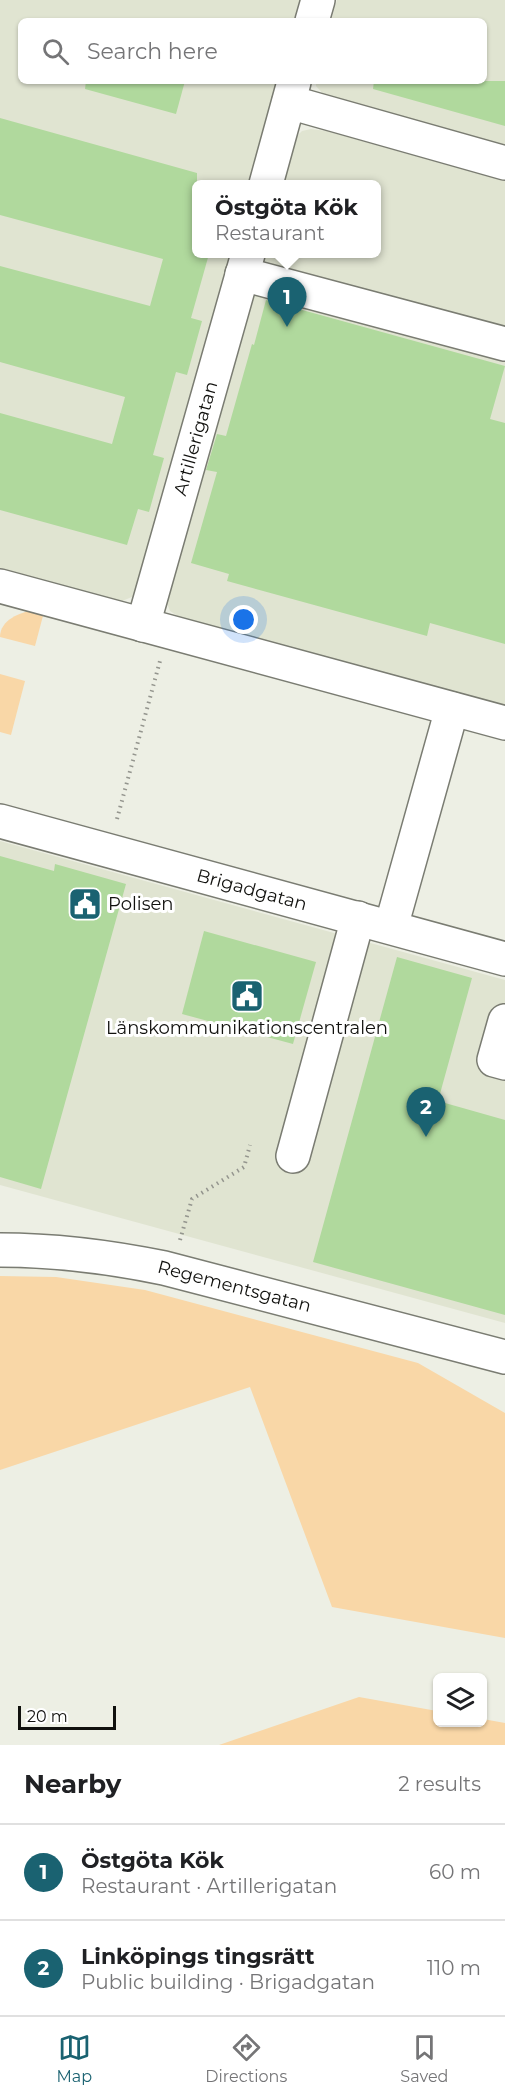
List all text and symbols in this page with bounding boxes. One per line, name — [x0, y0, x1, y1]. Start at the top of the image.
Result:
search box — [18, 18, 487, 84]
icon: search — [39, 35, 72, 68]
text: Search here — [87, 38, 218, 65]
popup — [192, 180, 381, 258]
text: Östgöta Kök — [215, 194, 358, 221]
text: Restaurant — [215, 221, 325, 245]
pin: 1 — [268, 278, 306, 327]
street label: Artillerigatan — [169, 379, 222, 498]
your location — [229, 605, 258, 634]
street label: Brigadgatan — [194, 864, 309, 915]
public building icon: Polisen — [67, 886, 103, 922]
place label: Polisen — [108, 893, 174, 915]
public building icon: Länskommunikationscentralen — [229, 978, 265, 1014]
place label: Länskommunikationscentralen — [106, 1017, 388, 1039]
pin: 2 — [406, 1088, 446, 1137]
street label: Regementsgatan — [155, 1256, 314, 1317]
map controls — [433, 1673, 487, 1727]
button: layers — [433, 1673, 487, 1727]
scale bar — [18, 1703, 116, 1730]
text: 20 m — [27, 1707, 68, 1726]
text: Nearby — [24, 1768, 121, 1800]
text: 2 results — [398, 1772, 481, 1796]
text: Östgöta Kök — [81, 1847, 224, 1874]
text: 1 — [40, 1860, 47, 1884]
text: 60 m — [429, 1860, 481, 1884]
text: Restaurant · Artillerigatan — [81, 1874, 337, 1898]
text: Linköpings tingsrätt — [81, 1943, 314, 1970]
text: 2 — [38, 1956, 49, 1980]
text: 110 m — [427, 1956, 481, 1980]
text: Public building · Brigadgatan — [81, 1970, 375, 1994]
tab: Map — [57, 2031, 92, 2086]
tab: Directions — [205, 2031, 287, 2086]
tab: Saved — [400, 2031, 448, 2086]

